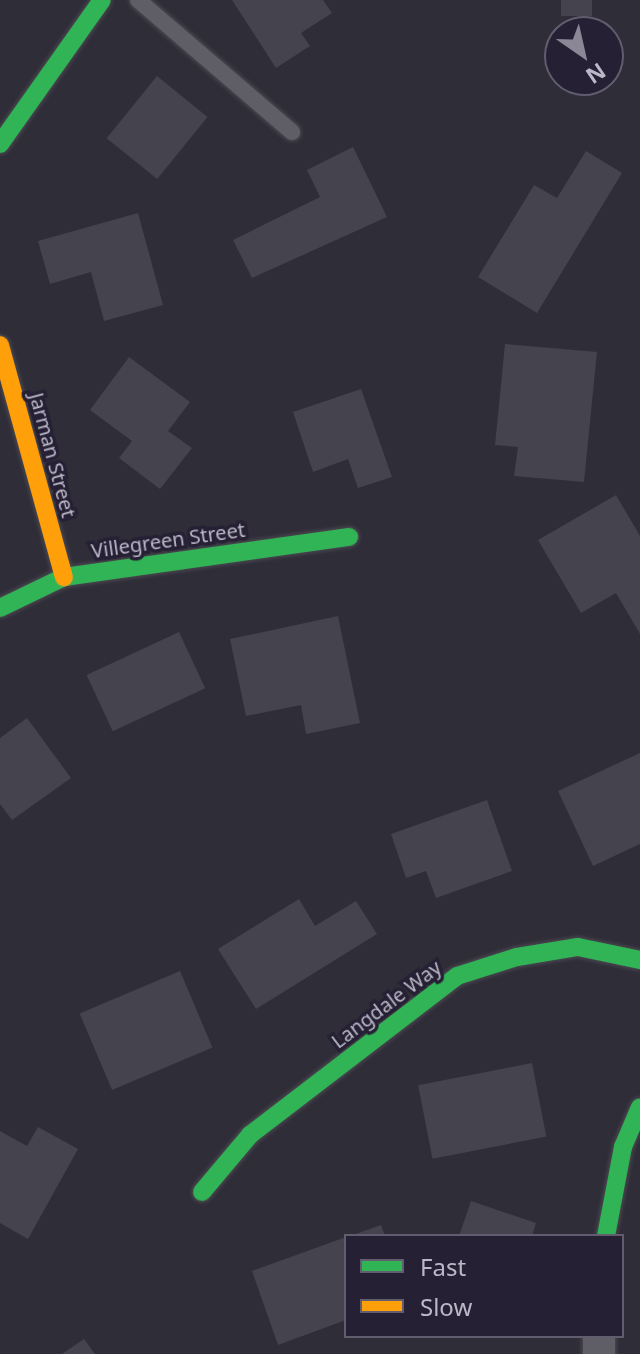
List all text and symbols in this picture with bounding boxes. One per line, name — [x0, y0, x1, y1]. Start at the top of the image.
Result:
north arrow — [544, 16, 624, 96]
text: N — [581, 57, 612, 92]
street label: Jarman Street — [25, 390, 81, 520]
street label: Villegreen Street — [90, 517, 246, 563]
street label: Langdale Way — [326, 955, 446, 1053]
legend — [344, 1234, 624, 1338]
text: Fast — [420, 1250, 466, 1283]
text: Slow — [420, 1290, 472, 1323]

